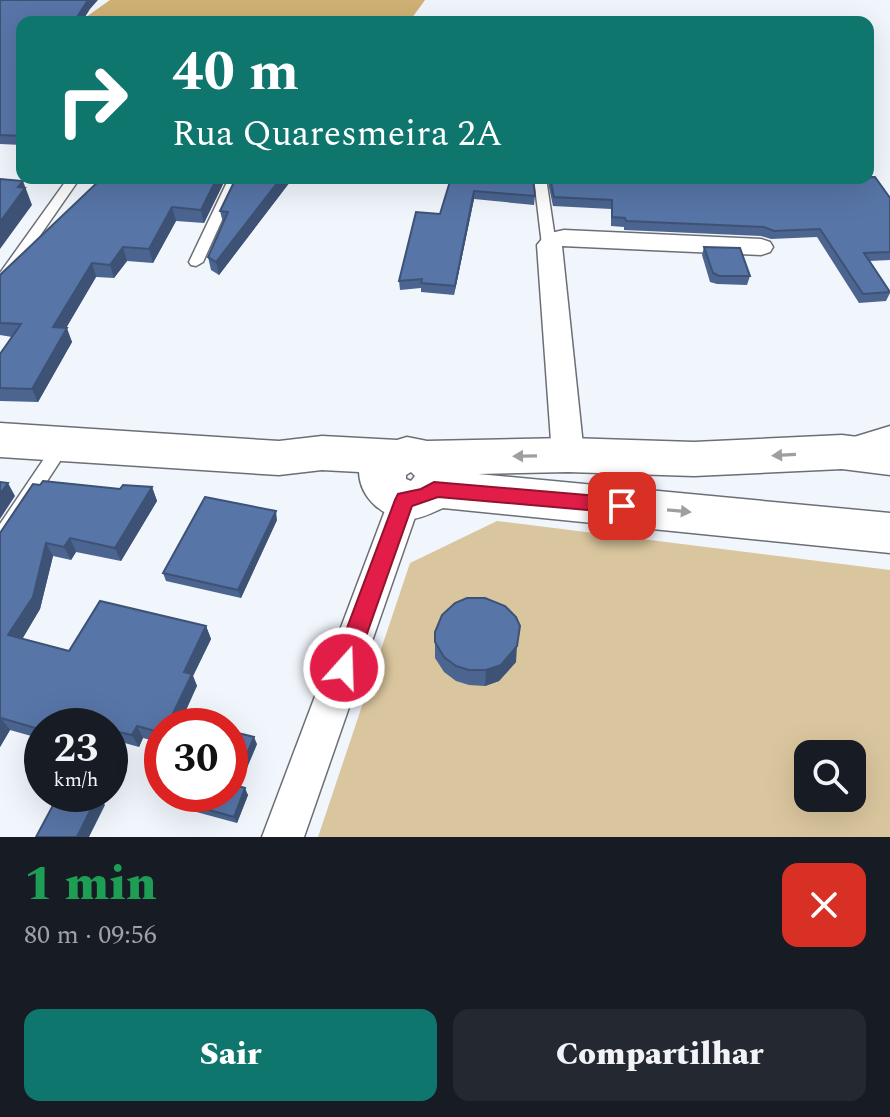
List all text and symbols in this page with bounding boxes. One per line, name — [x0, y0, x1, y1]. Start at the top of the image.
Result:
text: 40 m — [172, 30, 299, 115]
icon: right — [40, 48, 144, 152]
text: Rua Quaresmeira 2A — [172, 107, 503, 162]
one-way arrow — [771, 449, 796, 462]
one-way arrow — [512, 450, 537, 462]
pin — [588, 472, 656, 540]
icon: arrive — [600, 484, 644, 528]
one-way arrow — [667, 504, 692, 517]
position arrow — [302, 626, 386, 710]
speed limit sign: 30 — [144, 708, 248, 812]
text: 23 — [54, 719, 98, 780]
map controls — [794, 740, 866, 812]
button: search — [794, 740, 866, 812]
text: km/h — [54, 765, 99, 795]
text: 1 min — [24, 848, 157, 921]
button: close — [782, 863, 866, 947]
text: 80 m · 09:56 — [24, 915, 157, 955]
button: Sair — [24, 1009, 437, 1101]
button: Compartilhar — [453, 1009, 866, 1101]

